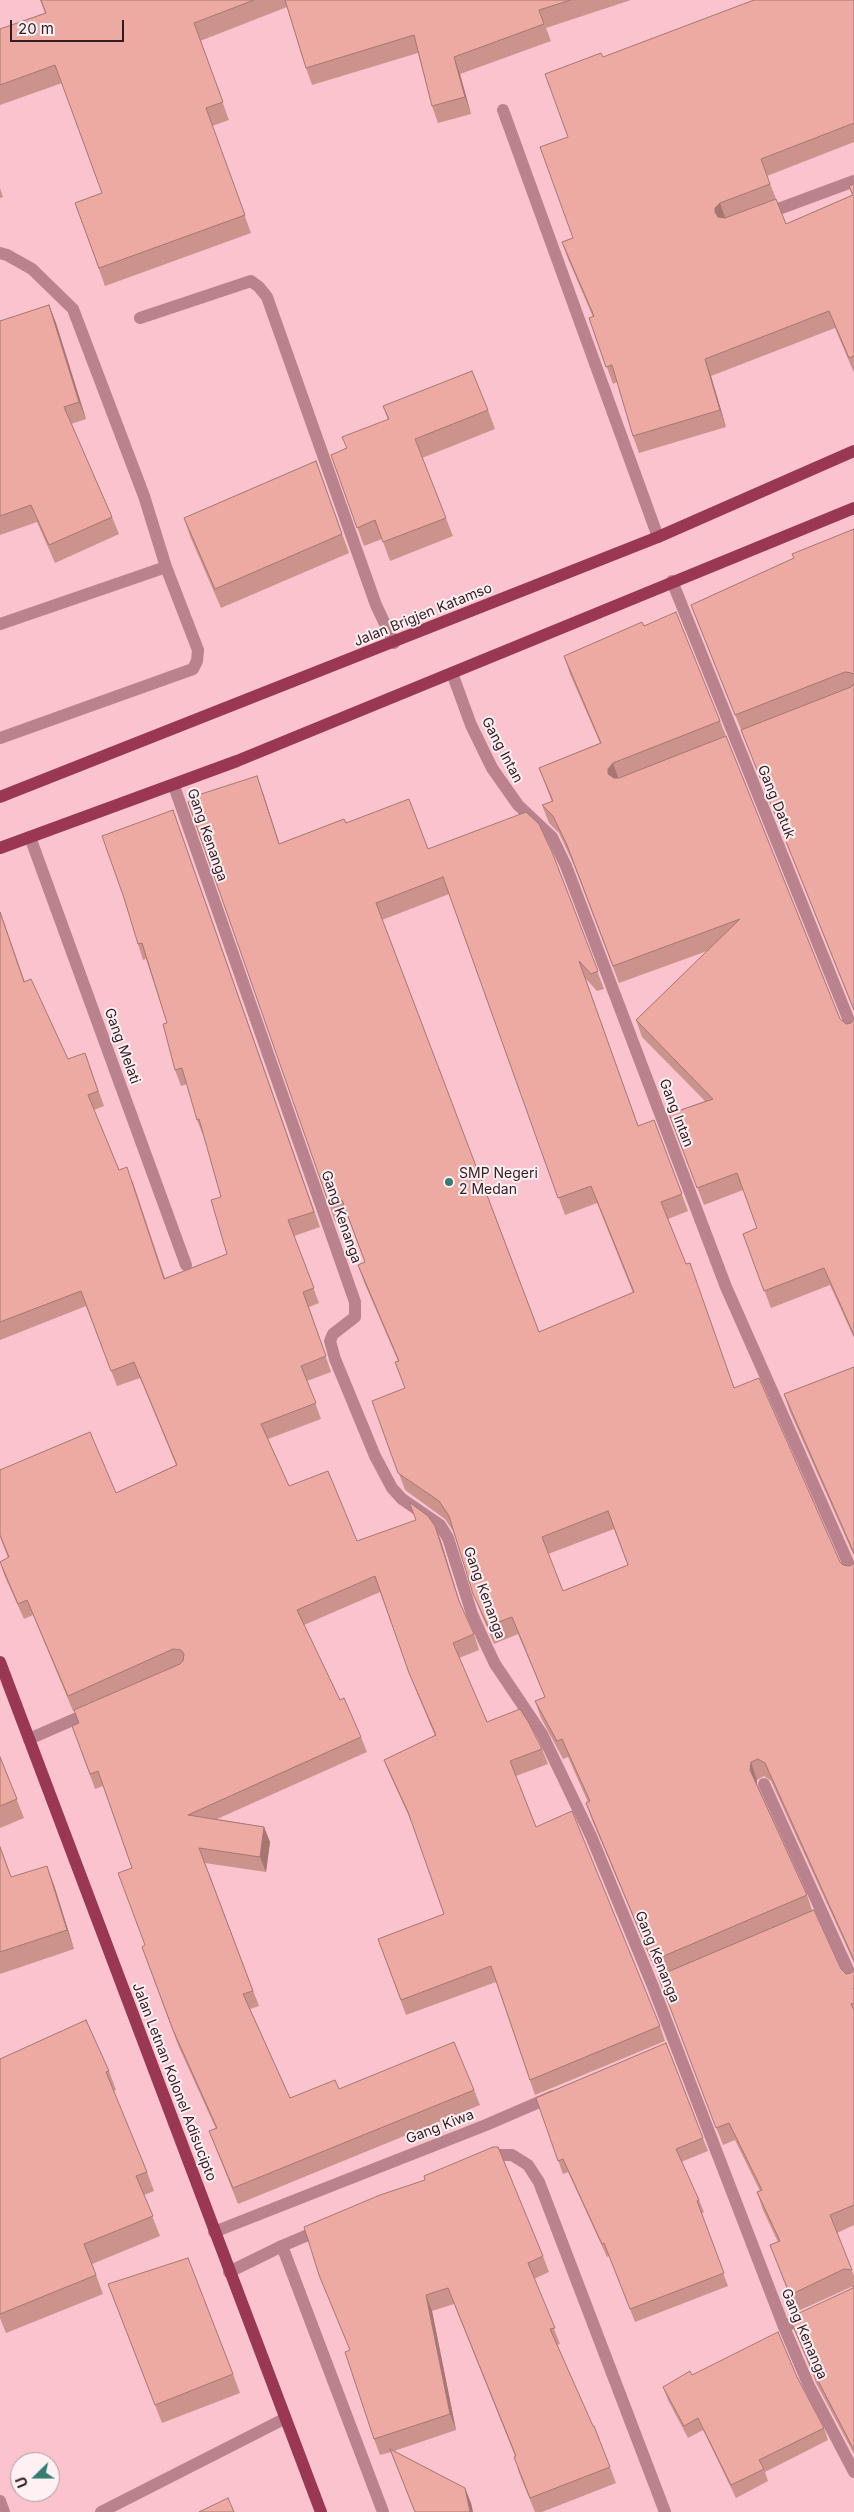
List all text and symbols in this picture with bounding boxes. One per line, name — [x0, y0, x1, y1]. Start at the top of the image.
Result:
scale bar — [12, 10, 126, 42]
text: 20 m — [18, 19, 54, 38]
street label: Jalan Brigjen Katamso — [351, 580, 495, 650]
street label: Gang Intan — [478, 714, 526, 786]
street label: Gang Datuk — [754, 763, 798, 841]
street label: Gang Kenanga — [183, 786, 231, 884]
street label: Gang Melati — [101, 1006, 143, 1086]
street label: Gang Intan — [655, 1076, 697, 1150]
place label: SMP Negeri 2 Medan — [459, 1166, 538, 1198]
street label: Gang Kenanga — [317, 1168, 365, 1266]
marker: SMP Negeri 2 Medan — [443, 1176, 455, 1188]
street label: Gang Kenanga — [460, 1545, 508, 1641]
street label: Gang Kenanga — [631, 1909, 683, 2005]
street label: Jalan Letnan Kolonel Adisucipto — [128, 1980, 220, 2184]
street label: Gang Kiwa — [404, 2106, 476, 2148]
street label: Gang Kenanga — [777, 2286, 831, 2382]
north arrow — [10, 2452, 60, 2502]
text: U — [12, 2474, 31, 2490]

